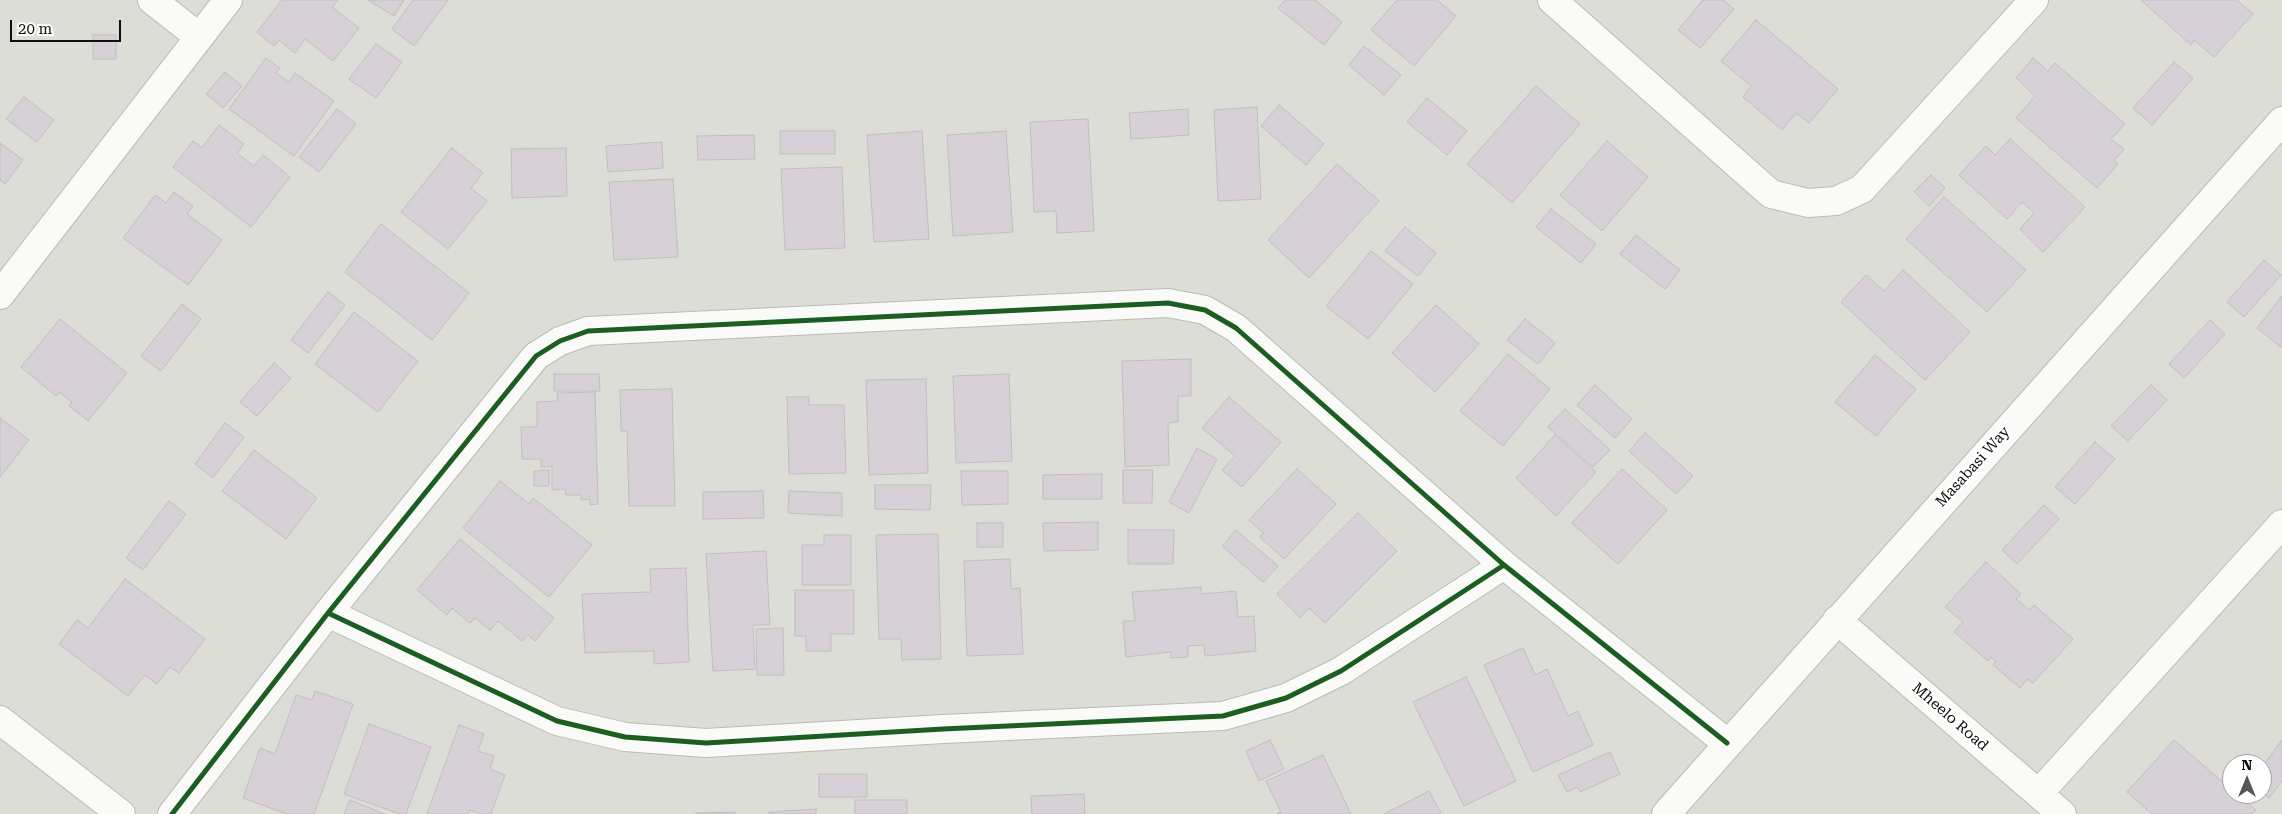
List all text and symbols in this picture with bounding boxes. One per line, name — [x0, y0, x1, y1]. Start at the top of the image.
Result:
scale bar — [12, 10, 124, 42]
text: 20 m — [18, 20, 52, 38]
street label: Masabasi Way — [1932, 423, 2014, 511]
street label: Mheelo Road — [1908, 679, 1992, 755]
north arrow — [2222, 754, 2272, 804]
text: N — [2242, 757, 2252, 773]

